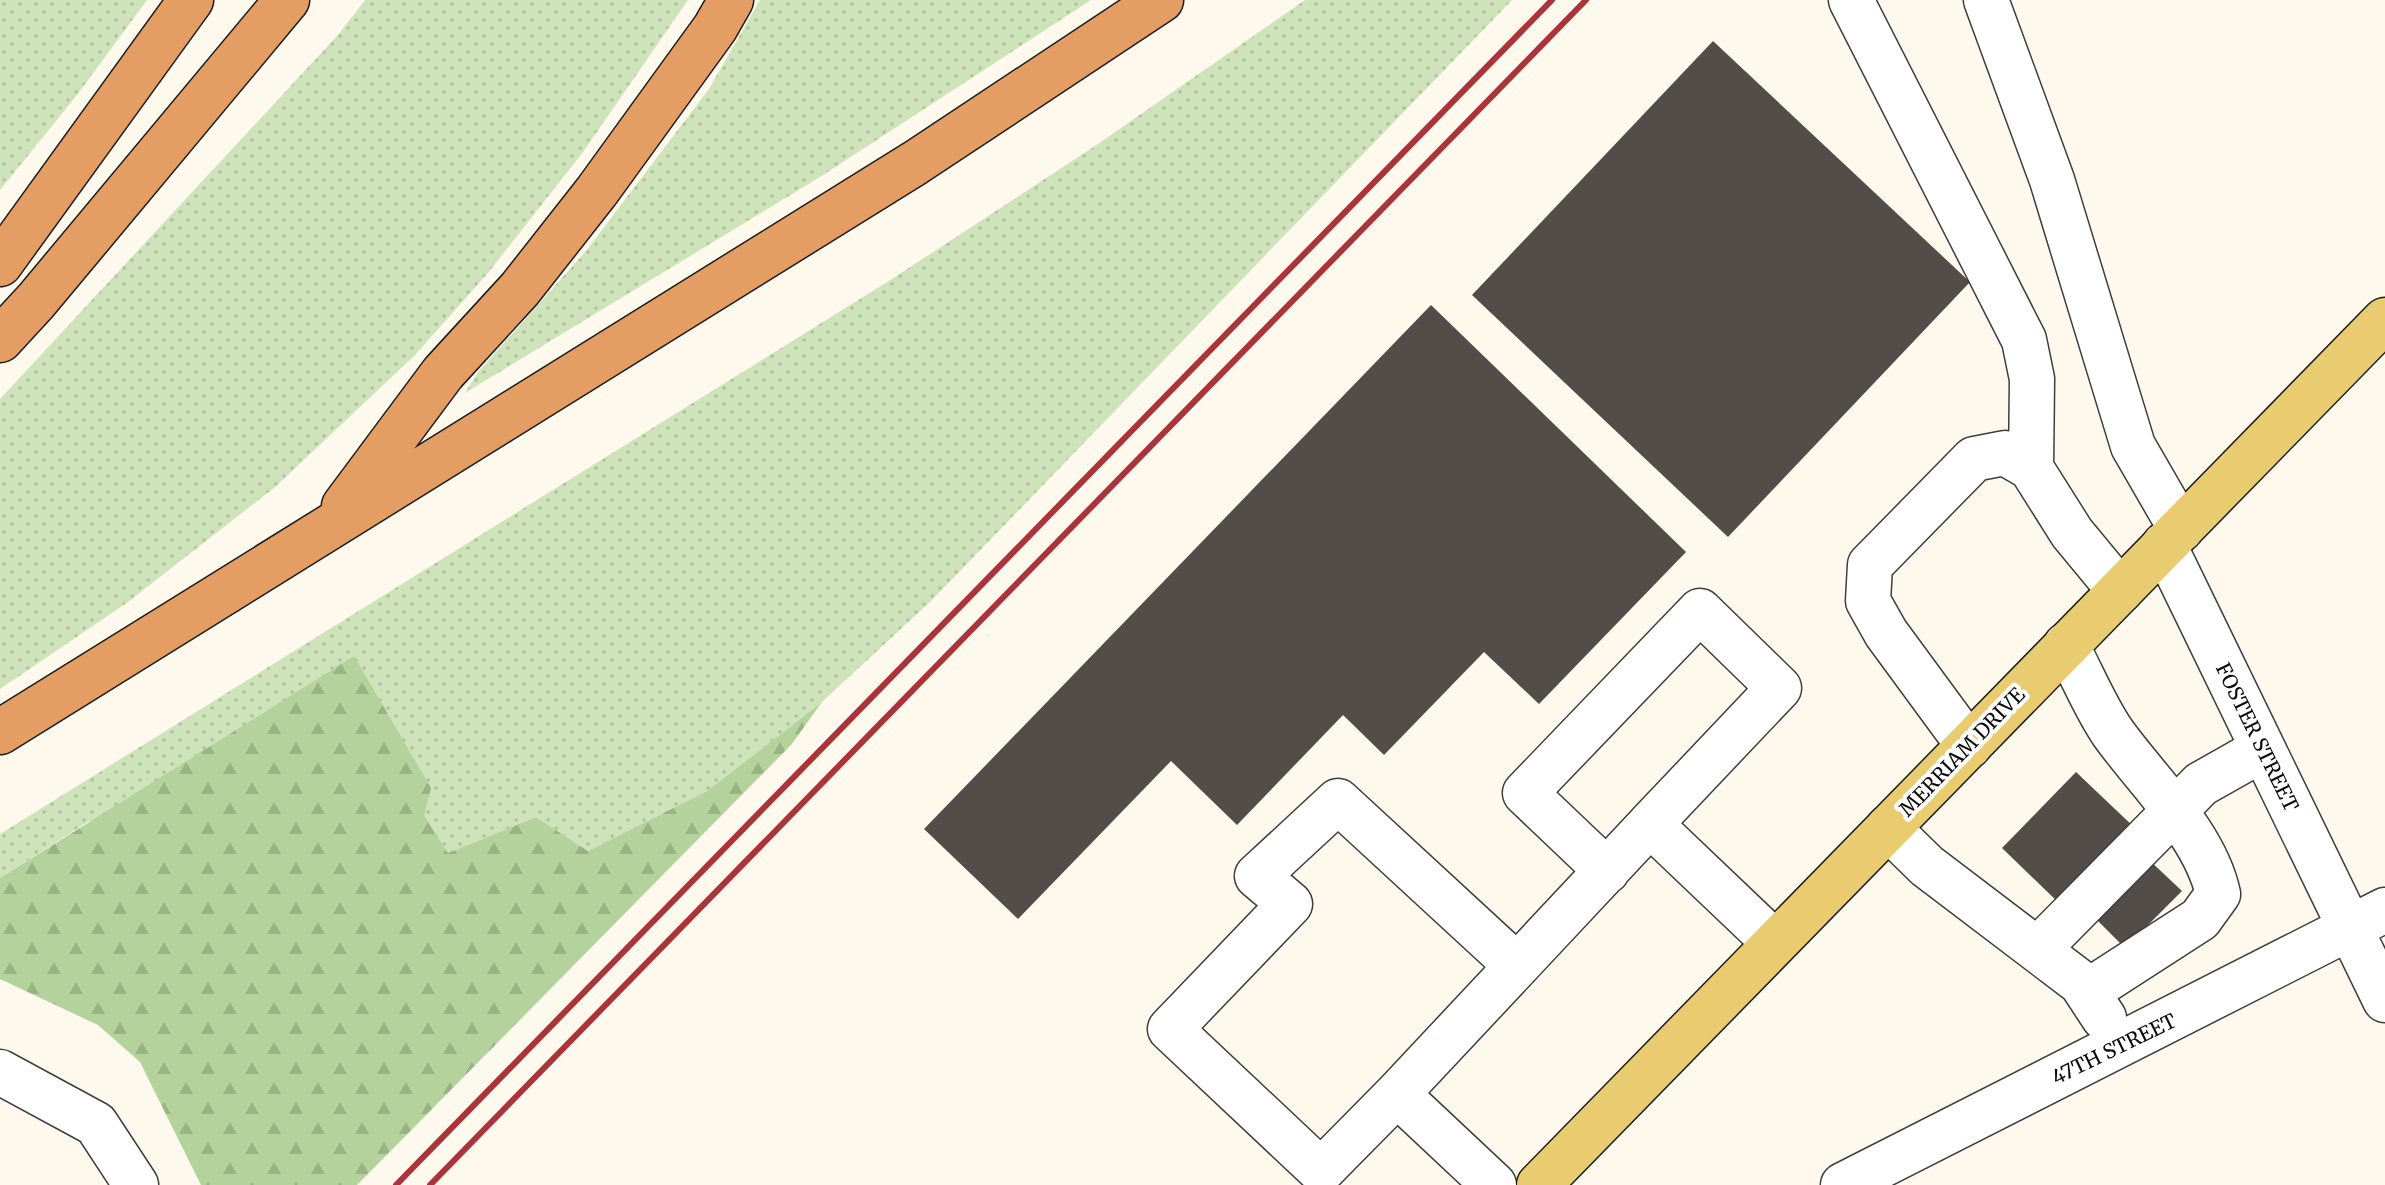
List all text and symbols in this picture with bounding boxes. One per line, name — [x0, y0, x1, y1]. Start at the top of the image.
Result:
street label: FOSTER STREET — [2211, 658, 2304, 815]
street label: MERRIAM DRIVE — [1894, 682, 2030, 821]
street label: 47TH STREET — [2047, 1008, 2180, 1090]

